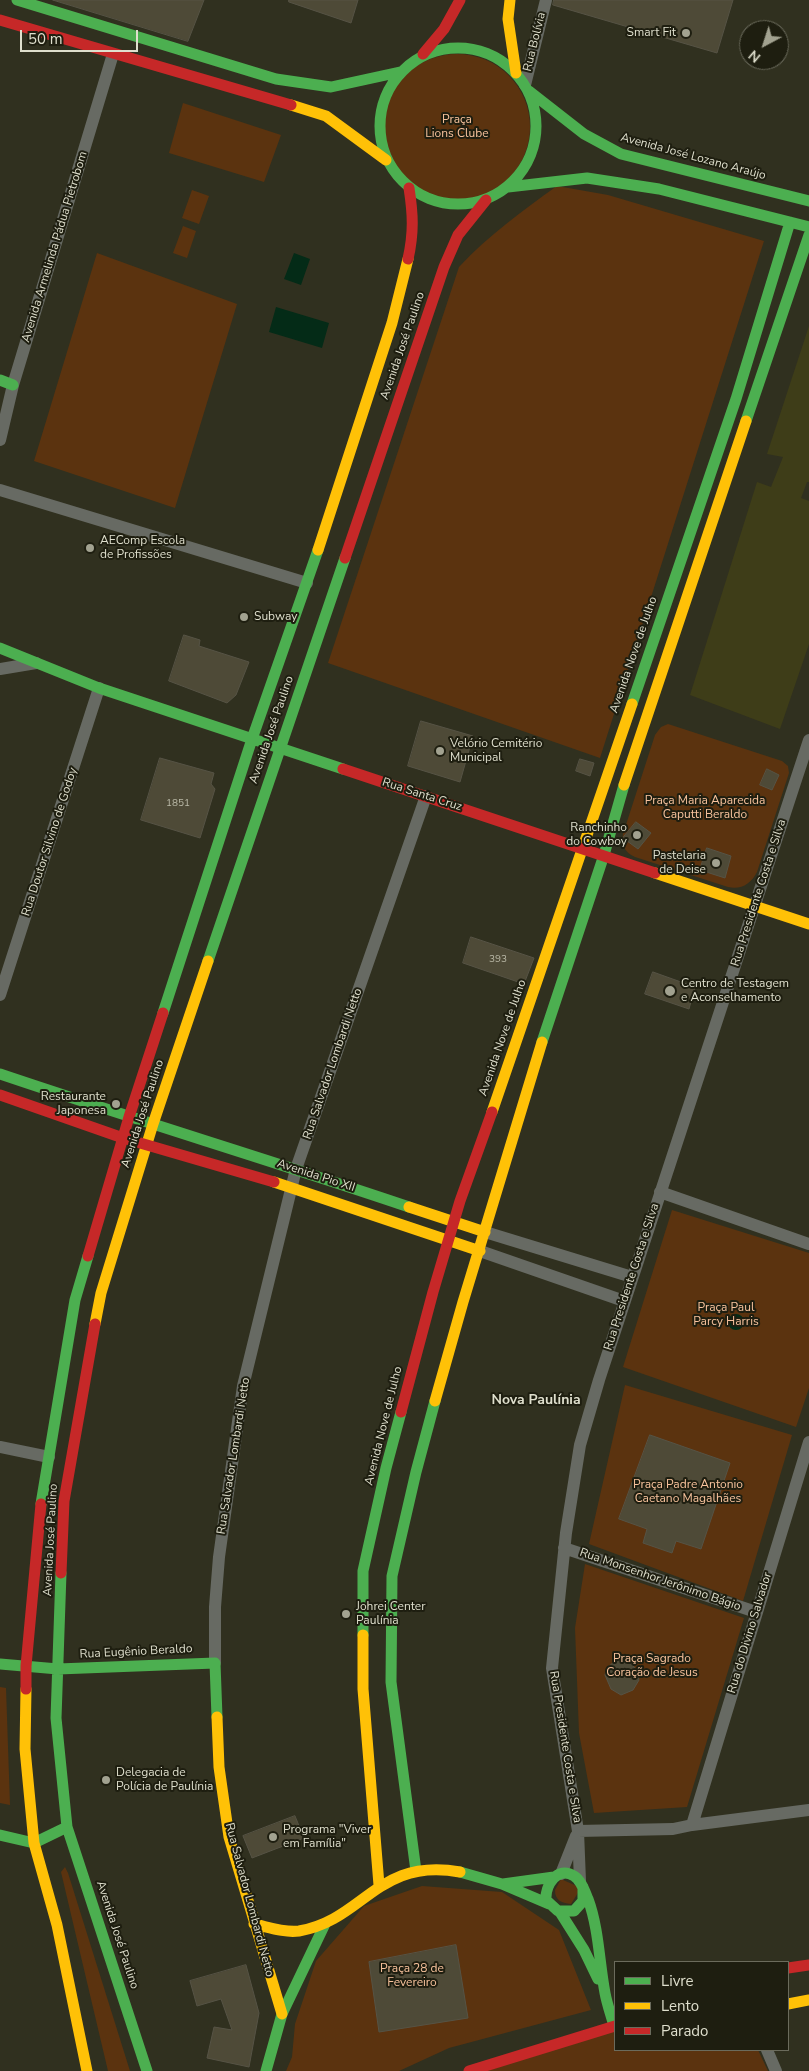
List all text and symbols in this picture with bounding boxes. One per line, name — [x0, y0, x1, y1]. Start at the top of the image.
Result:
street label: Rua Bolívia — [521, 11, 549, 73]
scale bar — [22, 20, 140, 52]
north arrow — [739, 20, 789, 70]
place label: Smart Fit — [627, 26, 676, 40]
marker: Smart Fit — [680, 27, 692, 39]
text: 50 m — [28, 29, 63, 49]
text: N — [745, 45, 765, 67]
park label: Praça Lions Clube — [425, 113, 489, 141]
street label: Avenida José Lozano Araújo — [619, 131, 767, 183]
street label: Avenida Armelinda Pádua Pietrobom — [19, 150, 91, 344]
street label: Avenida José Paulino — [378, 290, 428, 402]
place label: AEComp Escola de Profissões — [100, 534, 185, 562]
marker: AEComp Escola de Profissões — [84, 542, 96, 554]
street label: Avenida Nove de Julho — [607, 595, 661, 715]
place label: Subway — [254, 610, 297, 624]
marker: Subway — [238, 611, 250, 623]
street label: Avenida José Paulino — [247, 674, 297, 786]
place label: Velório Cemitério Municipal — [450, 737, 542, 765]
marker: Velório Cemitério Municipal — [434, 745, 446, 757]
street label: Rua Doutor Silvino de Godoy — [19, 766, 81, 918]
street label: Rua Santa Cruz — [380, 775, 464, 815]
park label: Praça Maria Aparecida Caputti Beraldo — [645, 794, 765, 822]
house number: 1851 — [166, 798, 190, 810]
street label: Rua Presidente Costa e Silva — [728, 818, 790, 968]
place label: Ranchinho do Cowboy — [566, 821, 627, 849]
marker: Ranchinho do Cowboy — [631, 829, 643, 841]
place label: Pastelaria de Deise — [653, 849, 706, 877]
marker: Pastelaria de Deise — [710, 857, 722, 869]
house number: 393 — [489, 954, 507, 966]
place label: Centro de Testagem e Aconselhamento — [681, 977, 789, 1005]
street label: Avenida Nove de Julho — [476, 978, 530, 1098]
marker: Centro de Testagem e Aconselhamento — [663, 984, 677, 998]
street label: Rua Salvador Lombardi Netto — [300, 987, 366, 1141]
street label: Avenida José Paulino — [119, 1058, 167, 1170]
place label: Restaurante Japonesa — [41, 1090, 106, 1118]
marker: Restaurante Japonesa — [110, 1098, 122, 1110]
street label: Avenida Pio XII — [275, 1157, 357, 1195]
street label: Rua Presidente Costa e Silva — [601, 1202, 663, 1352]
park label: Praça Paul Parcy Harris — [693, 1301, 759, 1329]
street label: Avenida Nove de Julho — [362, 1365, 406, 1487]
street label: Rua Salvador Lombardi Netto — [214, 1376, 254, 1536]
district label: Nova Paulínia — [491, 1393, 581, 1409]
park label: Praça Padre Antonio Caetano Magalhães — [633, 1478, 743, 1506]
street label: Avenida José Paulino — [41, 1483, 61, 1597]
street label: Rua Monsenhor Jerônimo Bágio — [578, 1546, 742, 1614]
street label: Rua do Divino Salvador — [725, 1571, 775, 1695]
place label: Johrei Center Paulínia — [356, 1600, 426, 1628]
marker: Johrei Center Paulínia — [340, 1608, 352, 1620]
street label: Rua Eugênio Beraldo — [79, 1642, 193, 1662]
park label: Praça Sagrado Coração de Jesus — [606, 1652, 698, 1680]
street label: Rua Presidente Costa e Silva — [546, 1670, 584, 1824]
place label: Delegacia de Polícia de Paulínia — [116, 1766, 213, 1794]
marker: Delegacia de Polícia de Paulínia — [100, 1774, 112, 1786]
street label: Rua Salvador Lombardi Netto — [221, 1821, 277, 1979]
place label: Programa "Viver em Família" — [283, 1823, 371, 1851]
marker: Programa "Viver em Família" — [267, 1831, 279, 1843]
street label: Avenida José Paulino — [93, 1879, 141, 1991]
legend — [614, 1961, 789, 2051]
park label: Praça 28 de Fevereiro — [380, 1962, 444, 1990]
text: Livre — [661, 1971, 694, 1991]
text: Lento — [661, 1996, 699, 2016]
text: Parado — [661, 2021, 708, 2041]

